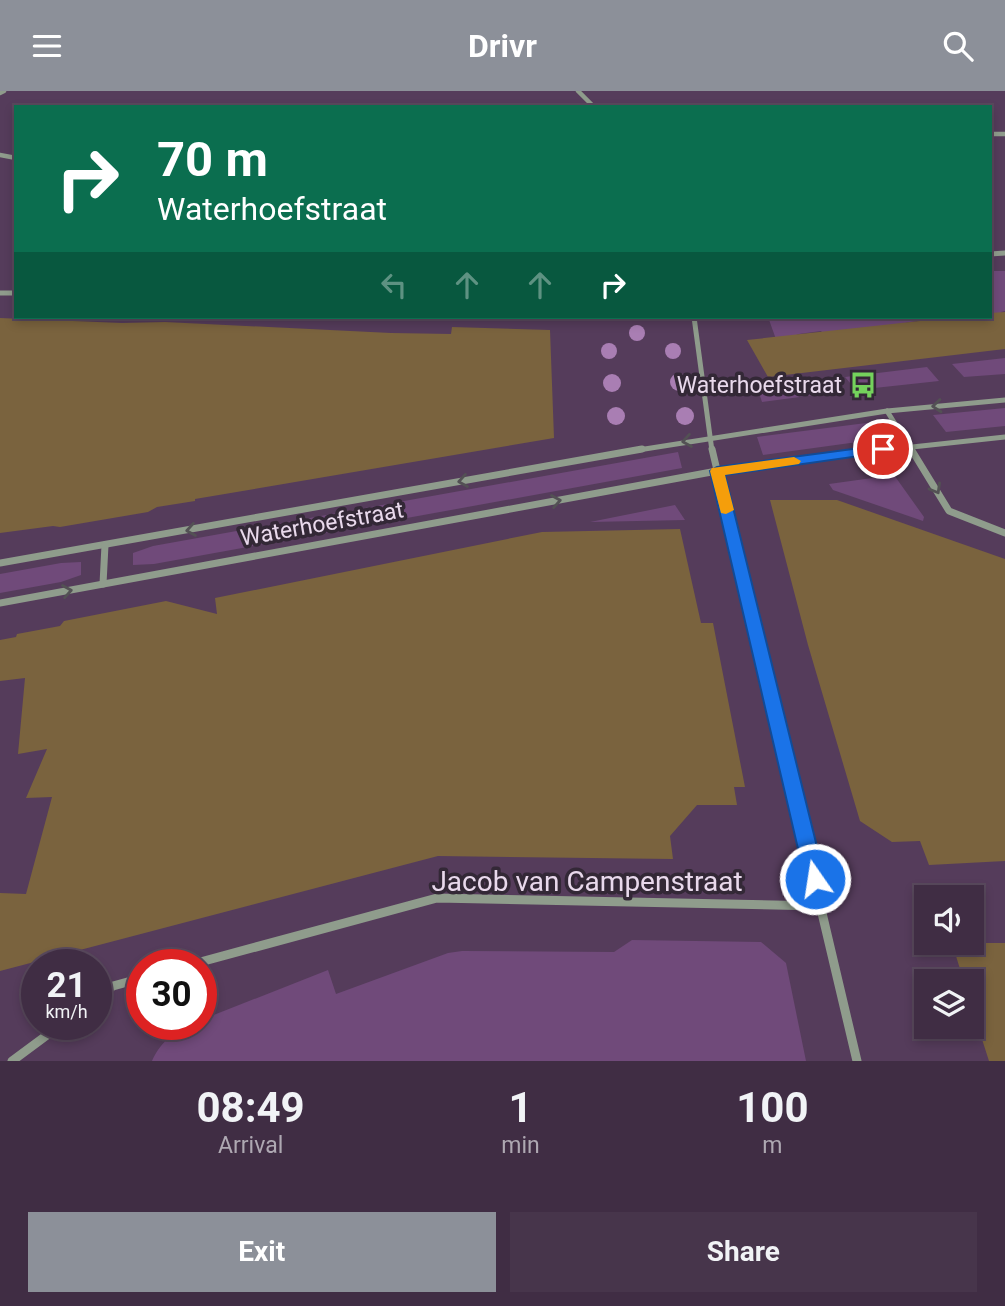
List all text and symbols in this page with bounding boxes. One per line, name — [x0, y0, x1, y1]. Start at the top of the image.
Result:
icon: menu — [28, 27, 66, 65]
text: Drivr — [468, 27, 537, 65]
icon: search — [939, 27, 977, 65]
text: 70 m — [157, 131, 268, 188]
icon: right — [42, 133, 133, 224]
text: Waterhoefstraat — [157, 190, 387, 228]
icon: left — [375, 266, 413, 304]
icon: ahead — [448, 266, 486, 304]
icon: ahead — [521, 266, 559, 304]
icon: right — [594, 266, 632, 304]
bus stop icon: Waterhoefstraat — [848, 370, 878, 400]
place label: Waterhoefstraat — [677, 372, 842, 399]
one-way arrow — [931, 398, 942, 413]
pin — [853, 419, 913, 479]
icon: arrive — [864, 430, 902, 468]
one-way arrow — [682, 433, 693, 448]
one-way arrow — [458, 472, 470, 487]
one-way arrow — [928, 482, 941, 495]
one-way arrow — [550, 494, 562, 509]
street label: Waterhoefstraat — [238, 496, 406, 552]
one-way arrow — [185, 521, 197, 536]
one-way arrow — [61, 584, 73, 599]
position arrow — [778, 842, 852, 916]
street label: Jacob van Campenstraat — [431, 865, 743, 898]
map controls — [914, 885, 984, 1039]
button: sound — [914, 885, 984, 955]
speed limit sign: 30 — [126, 949, 217, 1040]
text: 21 — [46, 965, 87, 1006]
button: layers — [914, 969, 984, 1039]
text: km/h — [45, 1001, 88, 1022]
text: 08:49 — [197, 1083, 305, 1132]
text: 1 — [508, 1083, 533, 1132]
text: 100 — [736, 1083, 809, 1132]
text: Arrival — [218, 1132, 283, 1159]
text: min — [501, 1132, 540, 1159]
text: m — [762, 1132, 782, 1159]
button: Exit — [28, 1212, 496, 1292]
button: Share — [510, 1212, 977, 1292]

